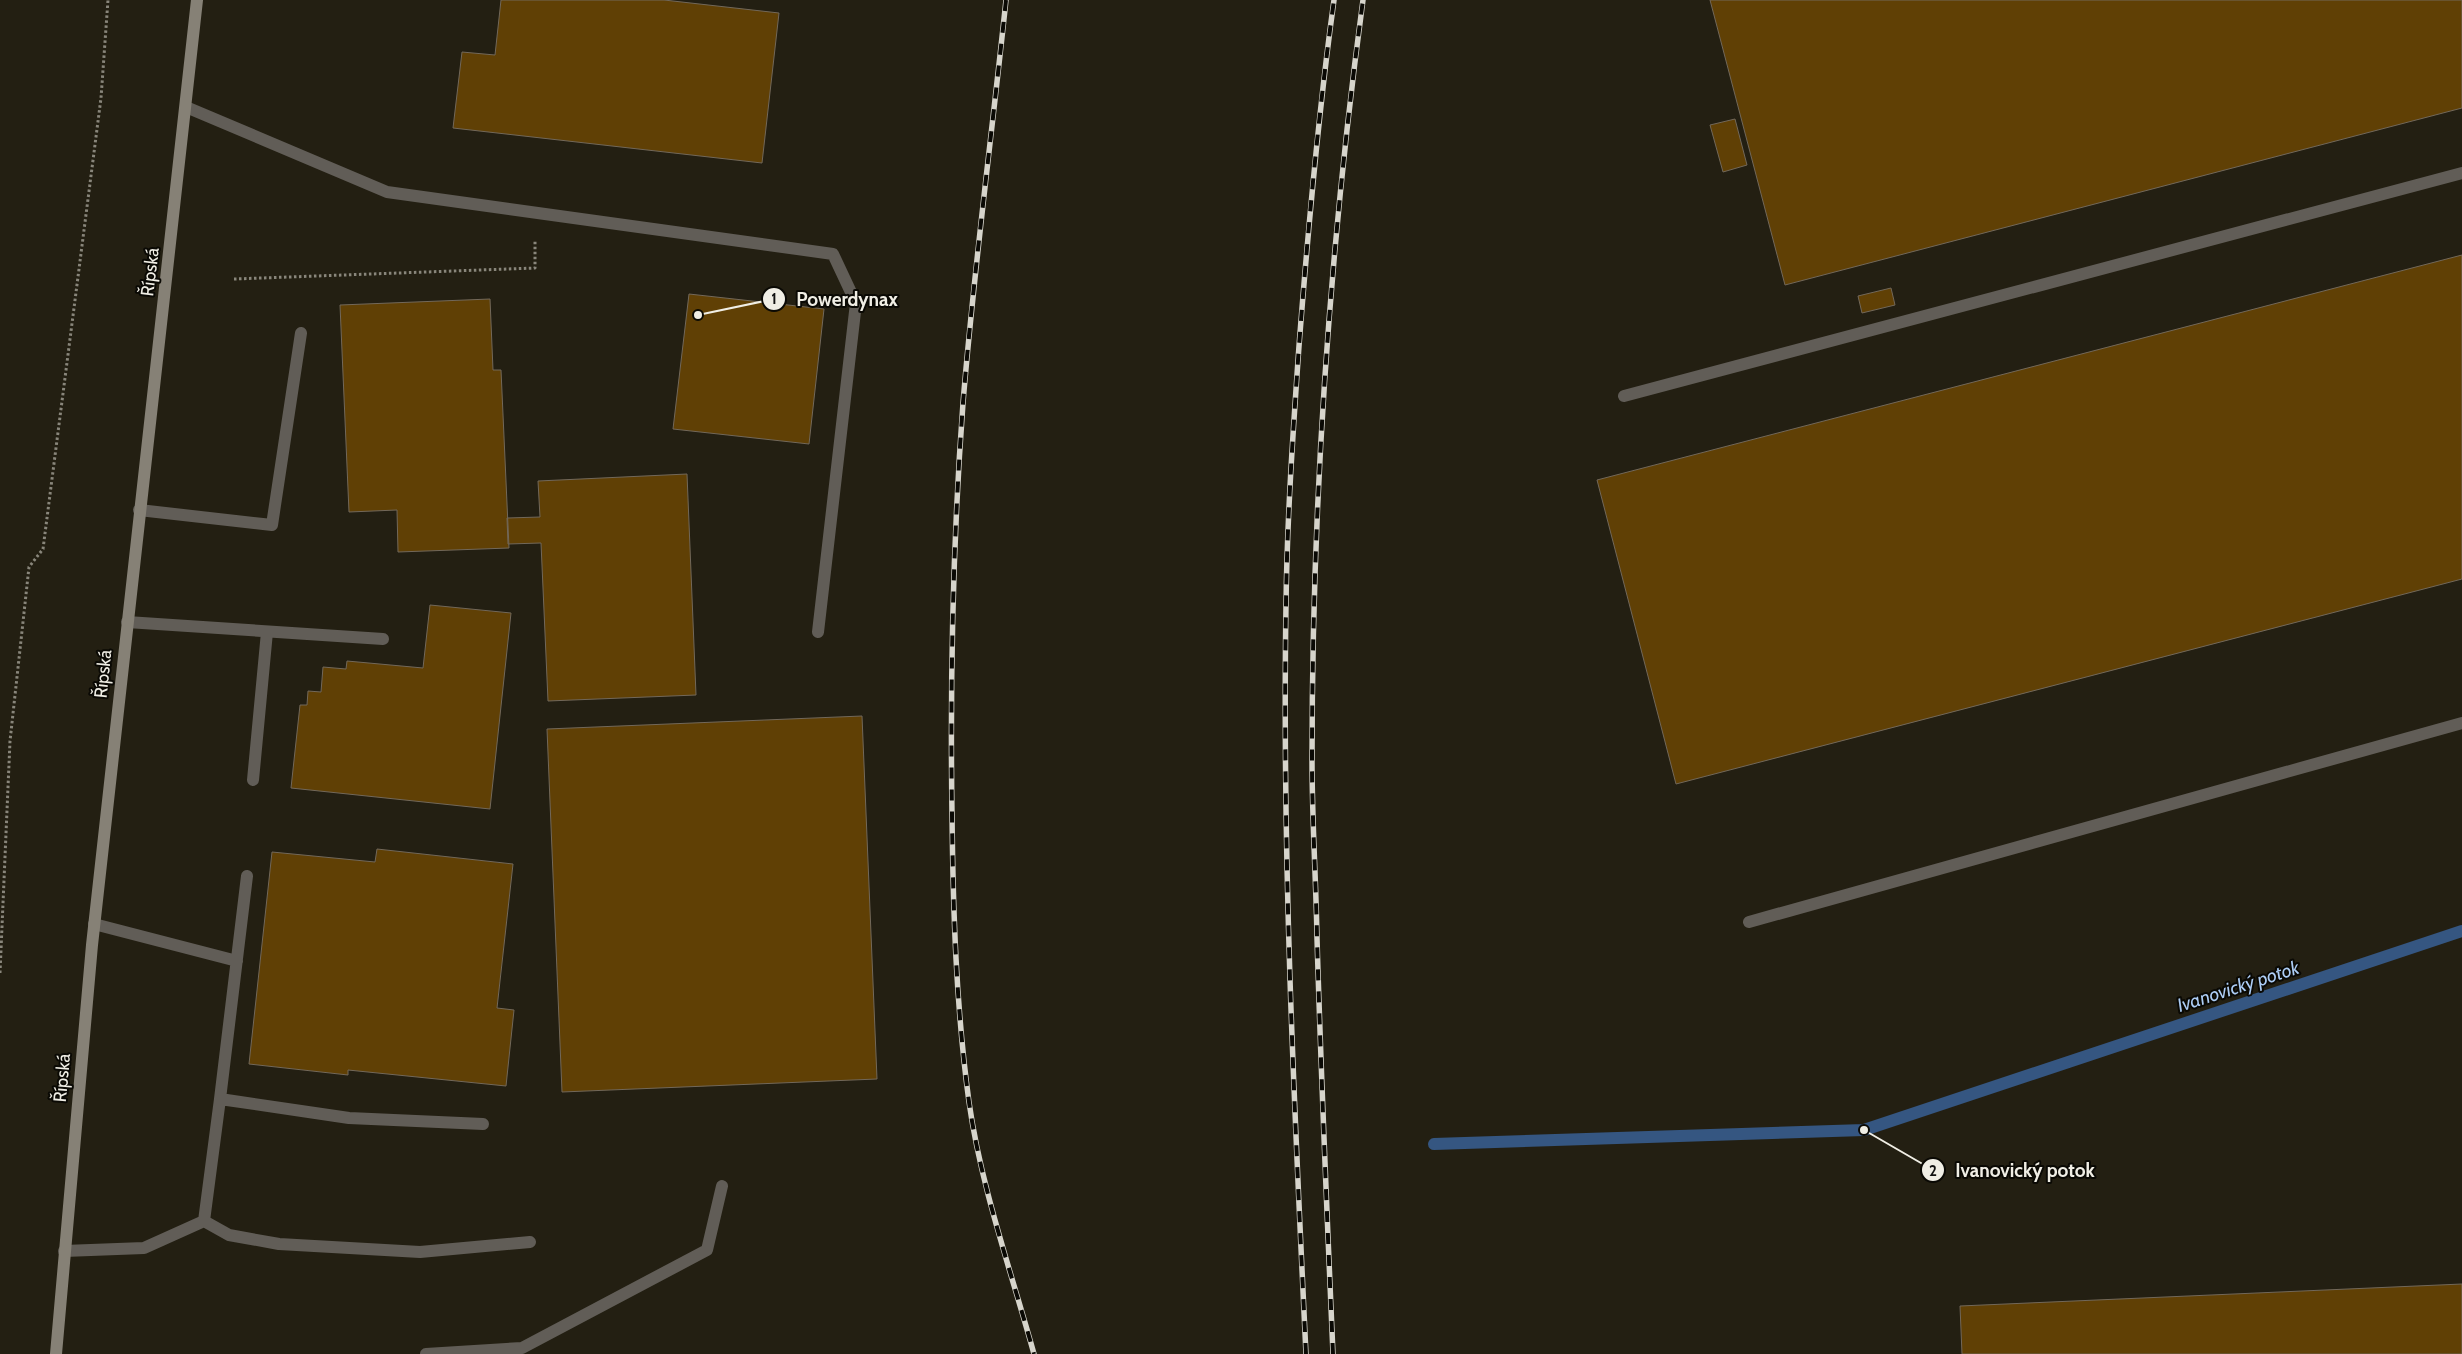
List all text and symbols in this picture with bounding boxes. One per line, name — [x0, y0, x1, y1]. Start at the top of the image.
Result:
street label: Řípská — [135, 246, 164, 298]
callout: Powerdynax — [761, 282, 908, 316]
text: Powerdynax — [796, 288, 899, 311]
text: 1 — [771, 290, 777, 308]
street label: Řípská — [89, 648, 117, 699]
water label: Ivanovický potok — [2174, 956, 2303, 1017]
street label: Řípská — [48, 1052, 75, 1103]
callout: Ivanovický potok — [1921, 1153, 2105, 1187]
text: Ivanovický potok — [1955, 1159, 2096, 1182]
text: 2 — [1929, 1162, 1937, 1180]

